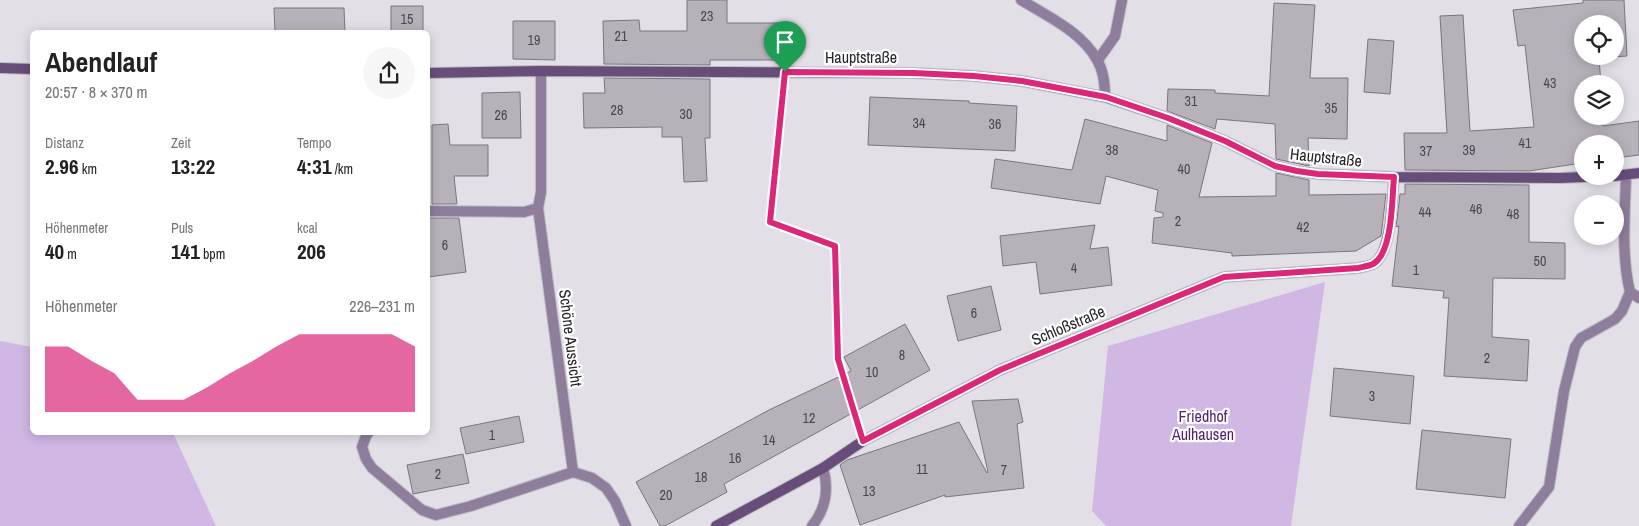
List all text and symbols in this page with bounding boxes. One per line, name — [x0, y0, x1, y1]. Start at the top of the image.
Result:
house number: 23 — [701, 7, 713, 25]
house number: 15 — [401, 10, 413, 28]
map controls — [1574, 15, 1624, 245]
button: locate — [1574, 15, 1624, 65]
pin — [764, 21, 806, 72]
house number: 21 — [615, 27, 628, 45]
icon: arrive — [771, 28, 799, 56]
house number: 19 — [528, 31, 540, 49]
text: Abendlauf — [45, 43, 157, 81]
street label: Hauptstraße — [825, 46, 897, 68]
button: share — [363, 47, 415, 99]
house number: 43 — [1544, 74, 1556, 92]
button: layers — [1574, 75, 1624, 125]
text: 20:57 · 8 × 370 m — [45, 81, 148, 103]
house number: 31 — [1185, 92, 1198, 110]
house number: 35 — [1325, 99, 1337, 117]
house number: 28 — [611, 101, 623, 119]
house number: 30 — [680, 105, 692, 123]
house number: 26 — [495, 106, 507, 124]
house number: 34 — [913, 114, 926, 132]
house number: 36 — [989, 115, 1001, 133]
text: Distanz — [45, 134, 84, 152]
text: Zeit — [171, 134, 191, 152]
text: Tempo — [297, 134, 331, 152]
house number: 41 — [1519, 134, 1532, 152]
button: + — [1574, 135, 1624, 185]
house number: 38 — [1106, 141, 1118, 159]
house number: 39 — [1463, 141, 1475, 159]
street label: Hauptstraße — [1289, 142, 1363, 172]
house number: 37 — [1420, 142, 1432, 160]
text: 2.96 — [45, 152, 79, 181]
text: 13:22 — [171, 152, 215, 181]
text: 4:31 — [297, 152, 331, 181]
text: km — [79, 160, 97, 178]
text: /km — [331, 160, 353, 178]
house number: 40 — [1178, 160, 1190, 178]
button: − — [1574, 195, 1624, 245]
house number: 46 — [1470, 200, 1482, 218]
house number: 44 — [1419, 203, 1432, 221]
house number: 48 — [1507, 205, 1519, 223]
house number: 2 — [1175, 212, 1181, 230]
house number: 42 — [1297, 218, 1309, 236]
text: Höhenmeter — [45, 219, 108, 237]
text: Puls — [171, 219, 193, 237]
text: kcal — [297, 219, 317, 237]
house number: 6 — [442, 236, 448, 254]
text: 40 — [45, 237, 64, 266]
text: 141 — [171, 237, 200, 266]
text: 206 — [297, 237, 326, 266]
text: m — [64, 245, 77, 263]
text: bpm — [200, 245, 225, 263]
house number: 50 — [1534, 252, 1546, 270]
house number: 4 — [1071, 259, 1078, 277]
house number: 1 — [1413, 261, 1420, 279]
street label: Schöne Aussicht — [554, 288, 588, 388]
text: Höhenmeter — [45, 295, 117, 317]
text: 226–231 m — [349, 295, 415, 317]
street label: Schloßstraße — [1028, 300, 1108, 350]
house number: 6 — [971, 304, 977, 322]
house number: 8 — [899, 346, 905, 364]
house number: 2 — [1484, 349, 1490, 367]
house number: 10 — [866, 363, 878, 381]
house number: 3 — [1369, 387, 1375, 405]
park label: Friedhof Aulhausen — [1171, 405, 1234, 445]
house number: 12 — [803, 409, 815, 427]
house number: 1 — [489, 426, 496, 444]
house number: 14 — [763, 431, 776, 449]
house number: 16 — [729, 449, 741, 467]
house number: 11 — [916, 460, 929, 478]
house number: 7 — [1001, 461, 1007, 479]
house number: 2 — [435, 465, 441, 483]
house number: 18 — [695, 468, 707, 486]
house number: 13 — [863, 482, 875, 500]
house number: 20 — [660, 486, 672, 504]

